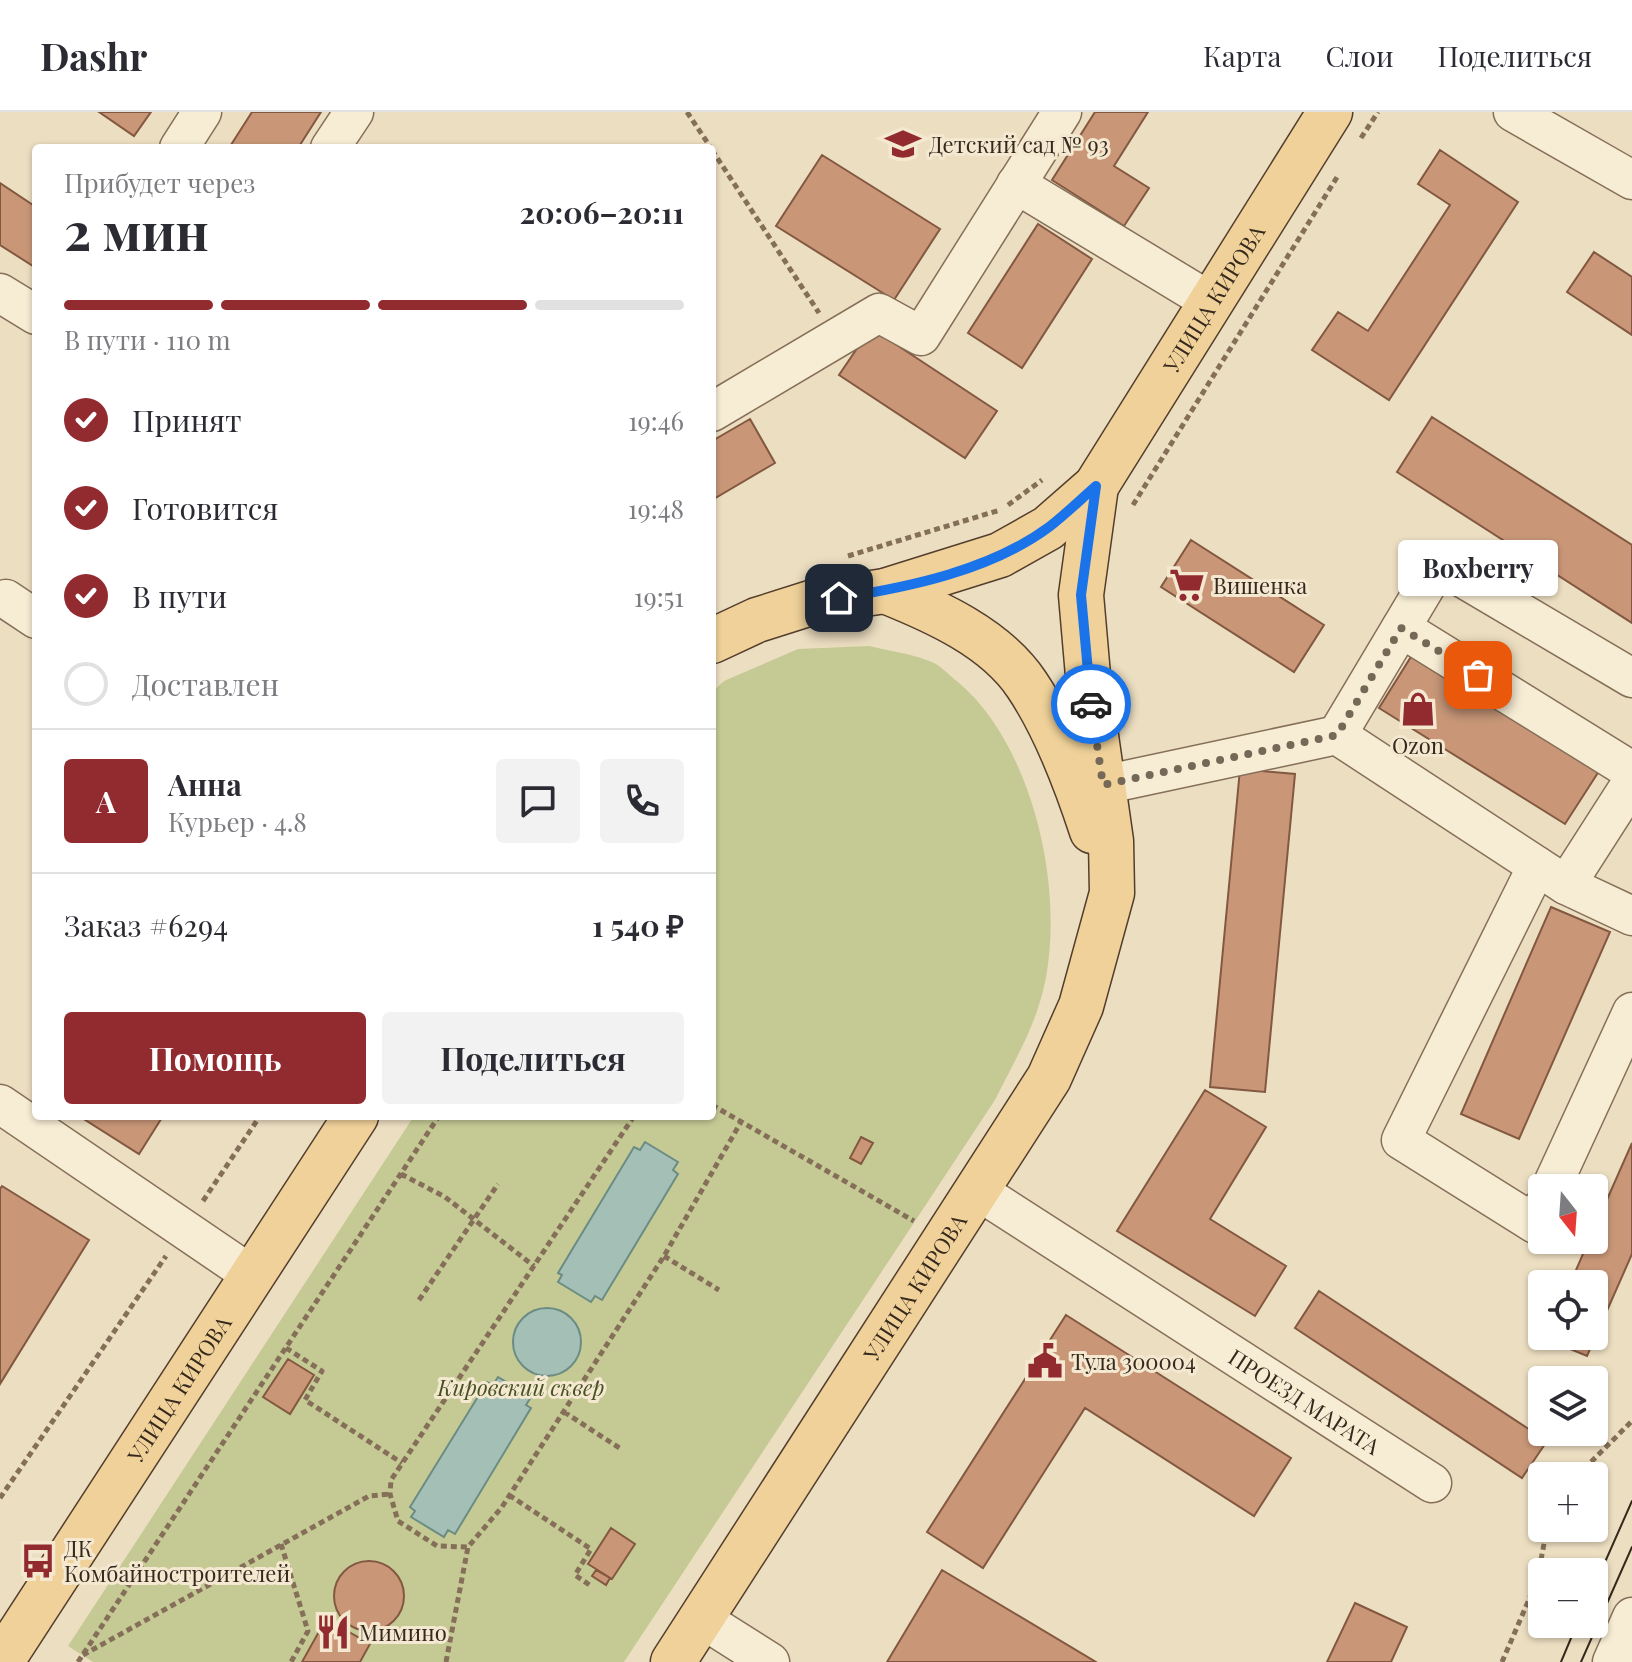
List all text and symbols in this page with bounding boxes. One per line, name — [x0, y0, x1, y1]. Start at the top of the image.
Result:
text: Dashr — [40, 30, 147, 81]
text: Карта — [1203, 37, 1282, 74]
text: Слои — [1326, 37, 1393, 74]
text: Поделиться — [1437, 37, 1592, 74]
school or university icon: Детский сад № 93 — [884, 125, 922, 163]
place label: Детский сад № 93 — [929, 129, 1109, 159]
text: Прибудет через — [64, 165, 256, 200]
text: 20:06–20:11 — [520, 192, 684, 232]
text: 2 мин — [64, 195, 209, 264]
street label: УЛИЦА КИРОВА — [1155, 218, 1271, 379]
text: В пути · 110 m — [64, 322, 231, 357]
icon: check — [64, 398, 108, 442]
text: Принят — [132, 400, 242, 440]
text: 19:46 — [628, 403, 684, 438]
icon: check — [64, 486, 108, 530]
text: Готовится — [132, 488, 278, 528]
text: 19:48 — [628, 491, 684, 526]
callout: Boxberry — [1398, 539, 1558, 595]
text: Boxberry — [1422, 550, 1534, 585]
pin — [805, 564, 873, 632]
supermarket icon: Вишенка — [1168, 566, 1206, 604]
place label: Вишенка — [1213, 570, 1307, 600]
icon: check — [64, 574, 108, 618]
text: В пути — [132, 576, 227, 616]
icon: home — [817, 576, 861, 620]
text: 19:51 — [634, 579, 684, 614]
pin — [1444, 641, 1512, 709]
icon: bag — [1456, 653, 1500, 697]
text: Доставлен — [132, 664, 279, 704]
courier — [1051, 664, 1131, 744]
icon: car — [1069, 682, 1113, 726]
shop icon: Ozon — [1399, 690, 1437, 728]
place label: Ozon — [1392, 730, 1444, 760]
button: chat — [496, 759, 580, 843]
button: phone — [600, 759, 684, 843]
text: Анна — [168, 764, 242, 804]
text: А — [96, 781, 116, 821]
text: Курьер · 4.8 — [168, 804, 307, 839]
text: Заказ #6294 — [64, 905, 228, 945]
text: 1 540 ₽ — [592, 905, 684, 945]
button: Помощь — [64, 1012, 366, 1104]
button: Поделиться — [382, 1012, 684, 1104]
north arrow — [1528, 1174, 1608, 1254]
map controls — [1528, 1174, 1608, 1638]
street label: УЛИЦА КИРОВА — [855, 1207, 973, 1367]
button: locate — [1528, 1270, 1608, 1350]
street label: УЛИЦА КИРОВА — [119, 1309, 238, 1469]
street label: ПРОЕЗД МАРАТА — [1223, 1341, 1386, 1461]
public building icon: Тула 300004 — [1026, 1342, 1064, 1380]
place label: Тула 300004 — [1071, 1346, 1196, 1376]
button: layers — [1528, 1366, 1608, 1446]
park label: Кировский сквер — [437, 1372, 604, 1402]
button: + — [1528, 1462, 1608, 1542]
place label: ДК Комбайностроителей — [64, 1533, 290, 1588]
bus stop icon: ДК Комбайностроителей — [19, 1542, 57, 1580]
button: − — [1528, 1558, 1608, 1638]
restaurant icon: Мимино — [314, 1613, 352, 1651]
place label: Мимино — [359, 1617, 447, 1647]

